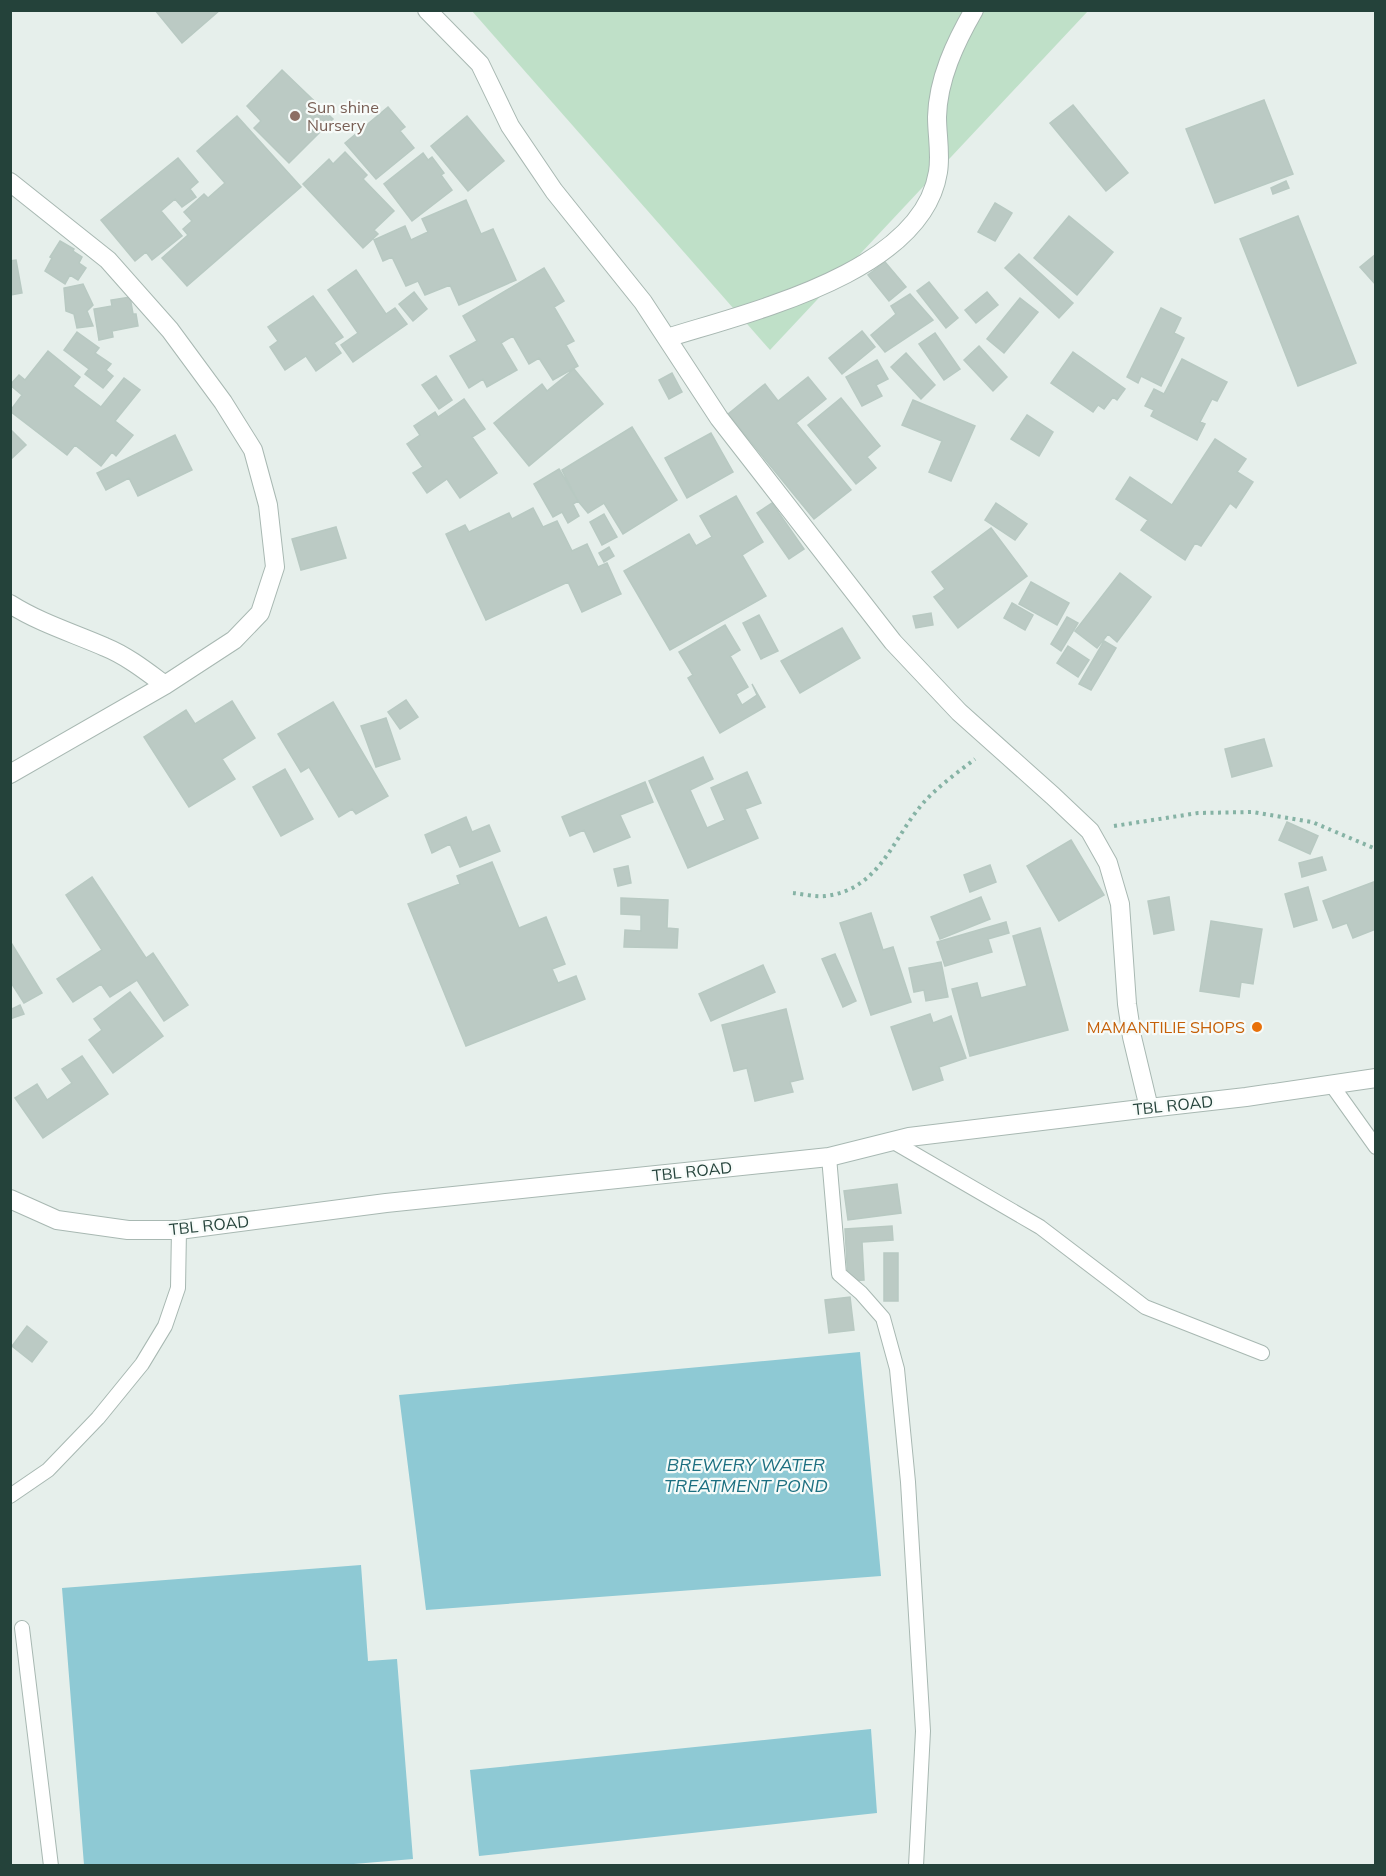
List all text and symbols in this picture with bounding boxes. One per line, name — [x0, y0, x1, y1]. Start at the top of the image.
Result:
place label: Sun shine Nursery — [307, 97, 379, 135]
marker: Sun shine Nursery — [288, 109, 302, 123]
place label: MAMANTILIE SHOPS — [1087, 1017, 1245, 1037]
marker: MAMANTILIE SHOPS — [1250, 1020, 1264, 1034]
street label: TBL ROAD — [1132, 1091, 1214, 1119]
street label: TBL ROAD — [651, 1157, 733, 1185]
street label: TBL ROAD — [168, 1211, 250, 1239]
water label: BREWERY WATER TREATMENT POND — [664, 1453, 828, 1497]

